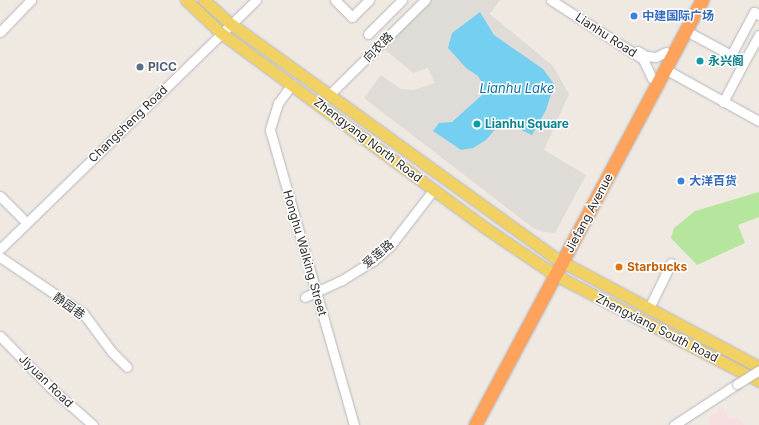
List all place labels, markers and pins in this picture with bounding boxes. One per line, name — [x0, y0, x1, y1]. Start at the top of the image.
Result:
place label: 中建国际广场 — [642, 9, 714, 23]
marker: 中建国际广场 — [629, 11, 639, 21]
place label: 永兴阁 — [708, 54, 744, 68]
marker: 永兴阁 — [695, 56, 705, 66]
place label: PICC — [148, 60, 177, 74]
marker: PICC — [135, 62, 145, 72]
place label: Lianhu Square — [485, 117, 569, 131]
marker: Lianhu Square — [472, 119, 482, 129]
place label: 大洋百货 — [689, 174, 737, 188]
marker: 大洋百货 — [676, 176, 686, 186]
place label: Starbucks — [627, 260, 687, 274]
marker: Starbucks — [614, 262, 624, 272]

